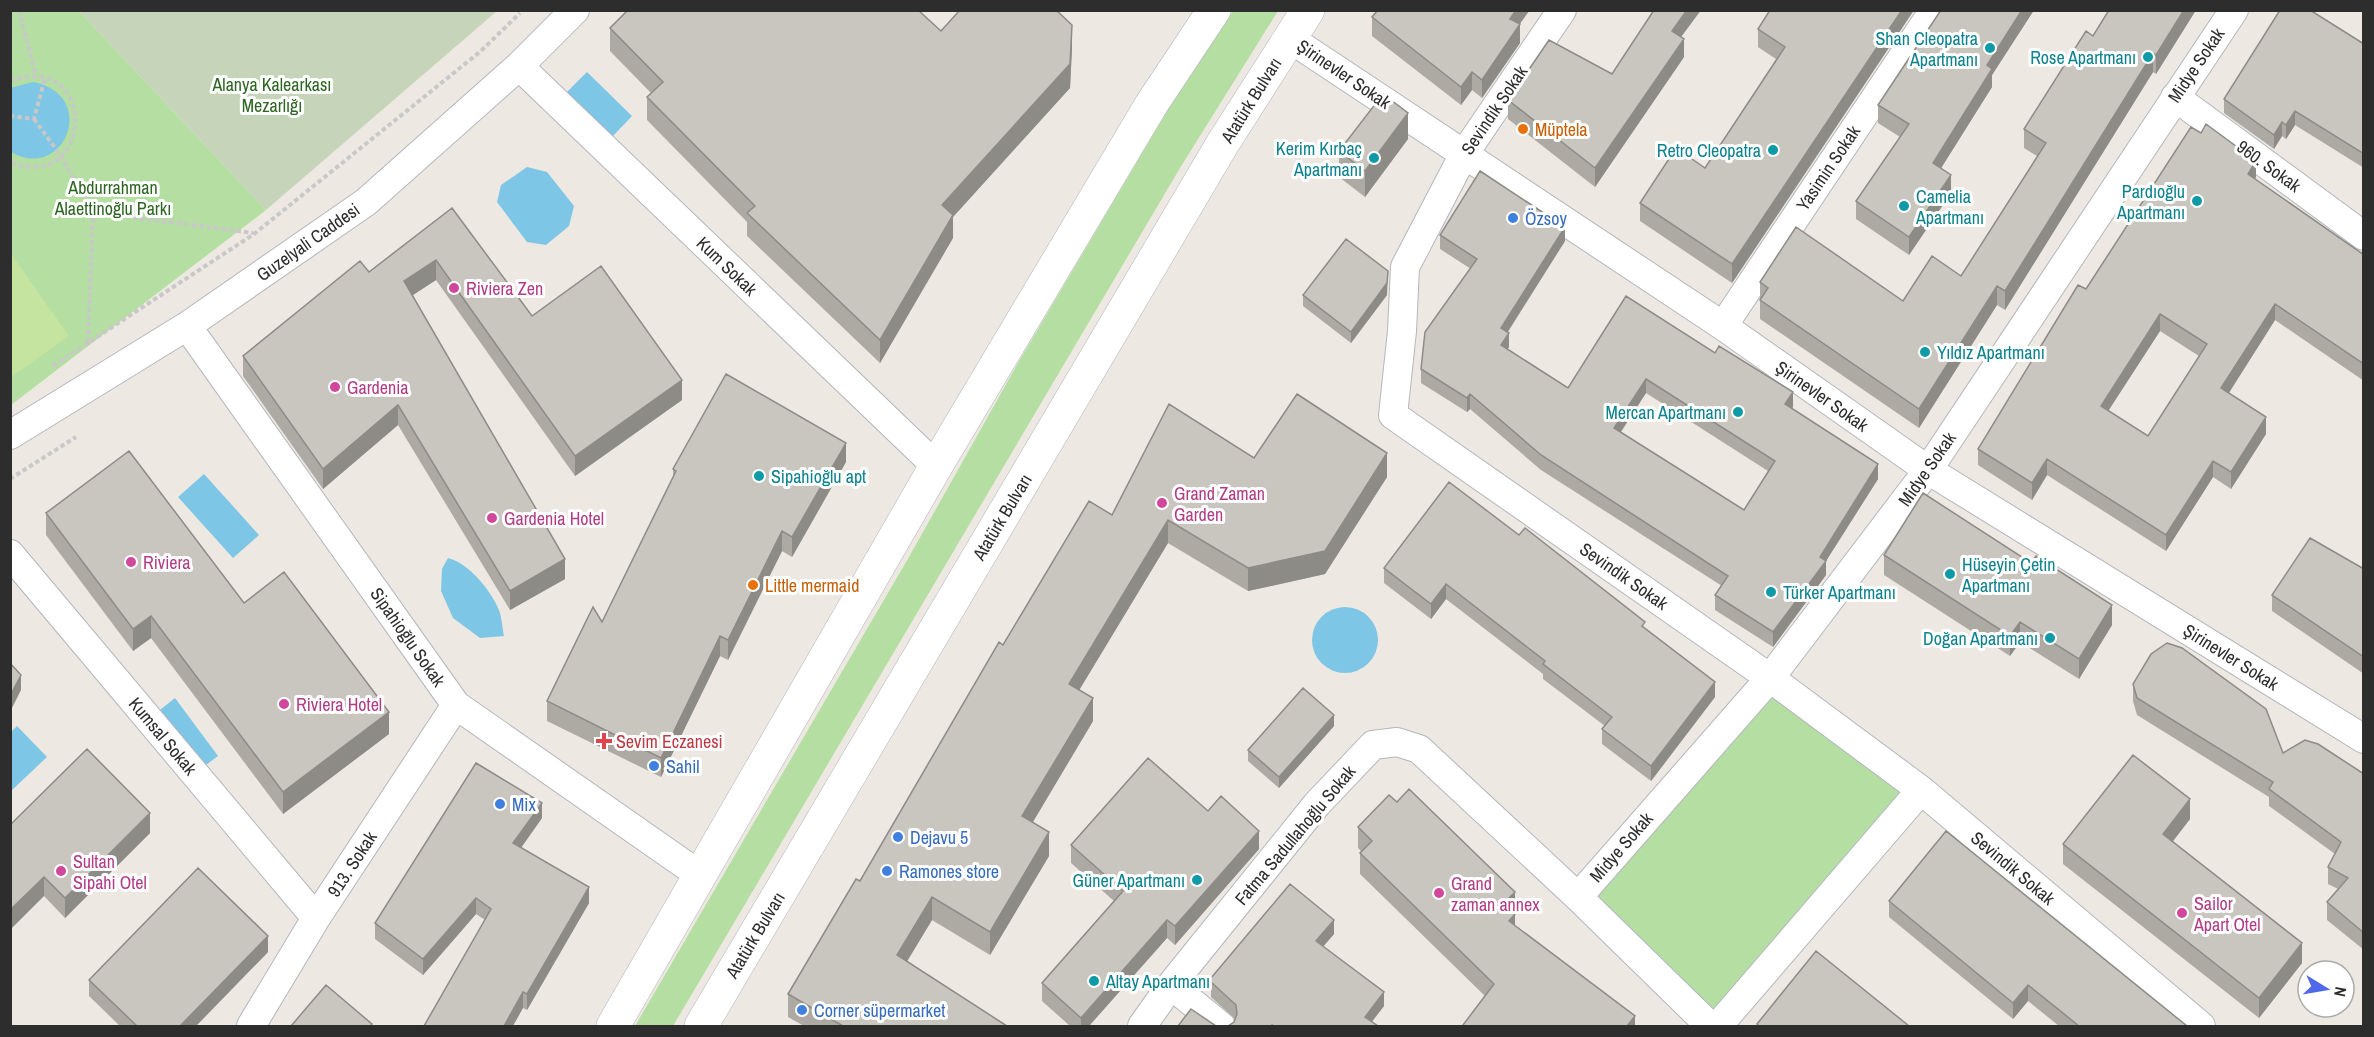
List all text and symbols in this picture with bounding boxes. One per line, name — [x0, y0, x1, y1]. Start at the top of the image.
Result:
street label: Midye Sokak — [2162, 22, 2231, 107]
place label: Shan Cleopatra Apartmanı — [1875, 26, 1978, 72]
street label: Şirinevler Sokak — [1292, 33, 1396, 115]
marker: Shan Cleopatra Apartmanı — [1983, 41, 1997, 55]
place label: Rose Apartmanı — [2030, 45, 2136, 70]
marker: Rose Apartmanı — [2141, 50, 2155, 64]
street label: Atatürk Bulvarı — [1214, 52, 1287, 149]
street label: Sevindik Sokak — [1455, 60, 1533, 160]
park label: Alanya Kalearkası Mezarlığı — [212, 72, 331, 118]
place label: Müptela — [1535, 117, 1588, 142]
street label: Yasimin Sokak — [1790, 120, 1866, 216]
marker: Müptela — [1516, 122, 1530, 136]
street label: 960. Sokak — [2232, 134, 2307, 198]
place label: Kerim Kırbaç Apartmanı — [1276, 136, 1362, 182]
place label: Retro Cleopatra — [1657, 138, 1761, 163]
marker: Retro Cleopatra — [1766, 143, 1780, 157]
marker: Kerim Kırbaç Apartmanı — [1367, 151, 1381, 165]
park label: Abdurrahman Alaettinoğlu Parkı — [54, 175, 171, 221]
place label: Pardıoğlu Apartmanı — [2116, 179, 2185, 225]
place label: Camelia Apartmanı — [1915, 184, 1984, 230]
marker: Pardıoğlu Apartmanı — [2190, 194, 2204, 208]
street label: Guzelyali Caddesi — [251, 197, 365, 287]
marker: Camelia Apartmanı — [1897, 199, 1911, 213]
place label: Özsoy — [1525, 206, 1567, 231]
marker: Özsoy — [1506, 211, 1520, 225]
street label: Kum Sokak — [691, 231, 763, 302]
place label: Riviera Zen — [466, 276, 543, 301]
marker: Riviera Zen — [447, 281, 461, 295]
place label: Yıldız Apartmanı — [1937, 340, 2045, 365]
marker: Yıldız Apartmanı — [1918, 345, 1932, 359]
street label: Şirinevler Sokak — [1770, 355, 1874, 438]
place label: Gardenia — [347, 375, 409, 400]
marker: Gardenia — [328, 380, 342, 394]
place label: Mercan Apartmanı — [1605, 400, 1726, 425]
marker: Mercan Apartmanı — [1731, 405, 1745, 419]
street label: Midye Sokak — [1892, 426, 1962, 511]
place label: Sipahioğlu apt — [771, 464, 866, 489]
marker: Sipahioğlu apt — [752, 469, 766, 483]
street label: Atatürk Bulvarı — [966, 469, 1038, 566]
place label: Grand Zaman Garden — [1174, 481, 1265, 527]
marker: Grand Zaman Garden — [1155, 496, 1169, 510]
place label: Gardenia Hotel — [504, 506, 604, 531]
marker: Gardenia Hotel — [485, 511, 499, 525]
street label: Sevindik Sokak — [1575, 536, 1674, 616]
place label: Riviera — [143, 550, 191, 575]
place label: Hüseyin Çetin Apartmanı — [1961, 552, 2056, 598]
marker: Riviera — [124, 555, 138, 569]
marker: Hüseyin Çetin Apartmanı — [1943, 567, 1957, 581]
place label: Little mermaid — [765, 573, 859, 598]
marker: Little mermaid — [746, 578, 760, 592]
place label: Türker Apartmanı — [1783, 580, 1896, 605]
street label: Sipahioğlu Sokak — [365, 582, 452, 692]
marker: Türker Apartmanı — [1764, 585, 1778, 599]
street label: Şirinevler Sokak — [2178, 618, 2284, 697]
place label: Doğan Apartmanı — [1923, 626, 2038, 651]
marker: Doğan Apartmanı — [2043, 631, 2057, 645]
street label: Kumsal Sokak — [123, 692, 203, 781]
place label: Riviera Hotel — [296, 692, 382, 717]
marker: Riviera Hotel — [277, 697, 291, 711]
place label: Sevim Eczanesi — [616, 729, 723, 754]
marker: Sevim Eczanesi — [597, 734, 611, 748]
place label: Sahil — [666, 754, 700, 779]
marker: Sahil — [647, 759, 661, 773]
street label: Fatma Sadullahoğlu Sokak — [1229, 759, 1361, 910]
place label: Mix — [512, 792, 536, 817]
marker: Mix — [493, 797, 507, 811]
street label: Midye Sokak — [1584, 806, 1659, 887]
place label: Dejavu 5 — [910, 825, 968, 850]
street label: Sevindik Sokak — [1966, 825, 2061, 911]
street label: 913. Sokak — [321, 826, 383, 902]
marker: Dejavu 5 — [891, 830, 905, 844]
place label: Sultan Sipahi Otel — [73, 849, 147, 895]
place label: Ramones store — [899, 859, 999, 884]
marker: Sultan Sipahi Otel — [54, 864, 68, 878]
marker: Ramones store — [880, 864, 894, 878]
place label: Güner Apartmanı — [1073, 868, 1185, 893]
place label: Grand zaman annex — [1451, 871, 1540, 917]
marker: Güner Apartmanı — [1190, 873, 1204, 887]
marker: Grand zaman annex — [1432, 886, 1446, 900]
street label: Atatürk Bulvarı — [719, 887, 791, 984]
place label: Sailor Apart Otel — [2193, 891, 2260, 937]
marker: Sailor Apart Otel — [2175, 906, 2189, 920]
north arrow — [2296, 959, 2356, 1019]
place label: Altay Apartmanı — [1105, 969, 1210, 994]
marker: Altay Apartmanı — [1087, 974, 1101, 988]
text: N — [2329, 985, 2352, 999]
place label: Corner süpermarket — [814, 998, 945, 1023]
marker: Corner süpermarket — [795, 1003, 809, 1017]

